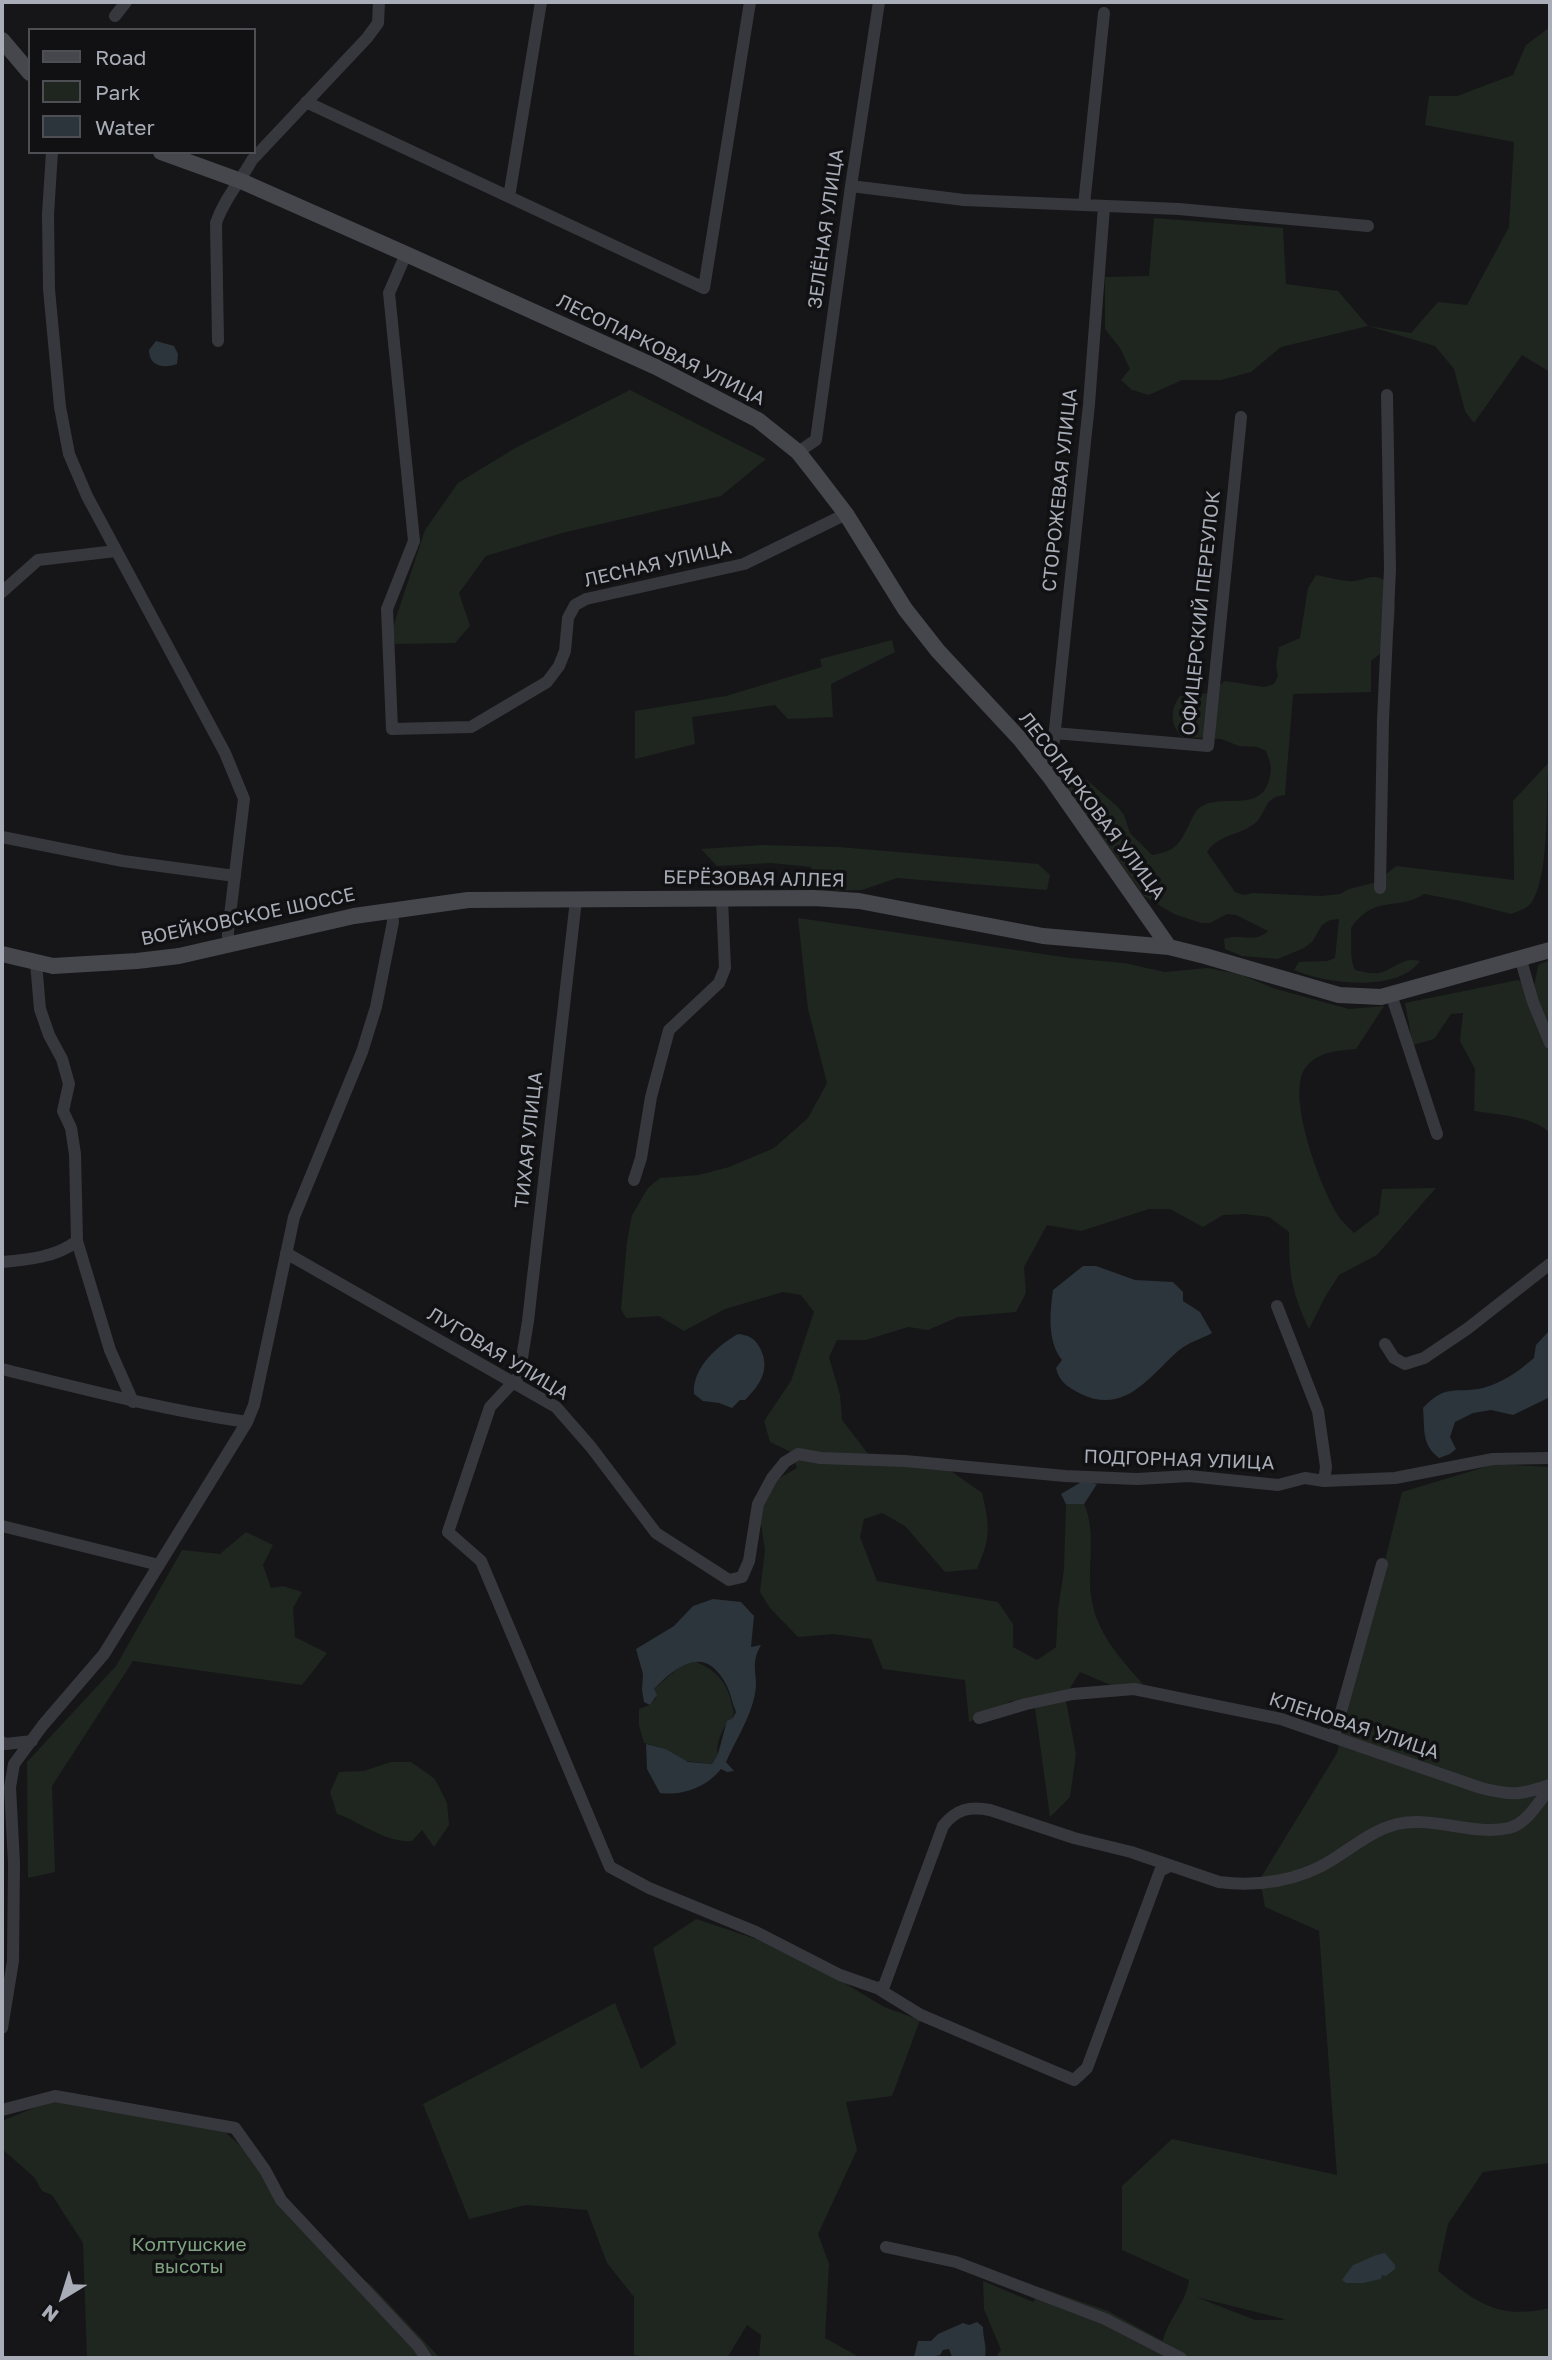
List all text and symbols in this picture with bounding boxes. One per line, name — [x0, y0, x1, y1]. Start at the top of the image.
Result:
legend — [28, 28, 256, 154]
text: Road — [95, 44, 146, 70]
text: Park — [95, 79, 140, 105]
text: Water — [95, 114, 155, 140]
street label: ЗЕЛЁНАЯ УЛИЦА — [803, 148, 849, 310]
street label: ЛЕСОПАРКОВАЯ УЛИЦА — [553, 290, 769, 410]
street label: СТОРОЖЕВАЯ УЛИЦА — [1038, 387, 1082, 593]
street label: ОФИЦЕРСКИЙ ПЕРЕУЛОК — [1177, 490, 1225, 736]
street label: ЛЕСНАЯ УЛИЦА — [582, 536, 734, 592]
street label: ЛЕСОПАРКОВАЯ УЛИЦА — [1014, 708, 1170, 904]
street label: БЕРЁЗОВАЯ АЛЛЕЯ — [663, 866, 845, 892]
street label: ВОЕЙКОВСКОЕ ШОССЕ — [139, 883, 357, 951]
street label: ТИХАЯ УЛИЦА — [510, 1071, 548, 1209]
street label: ЛУГОВАЯ УЛИЦА — [423, 1303, 573, 1405]
street label: ПОДГОРНАЯ УЛИЦА — [1083, 1445, 1275, 1475]
street label: КЛЕНОВАЯ УЛИЦА — [1266, 1688, 1442, 1764]
park label: Колтушские высоты — [132, 2234, 246, 2278]
north arrow — [28, 2262, 98, 2332]
text: N — [37, 2300, 63, 2327]

